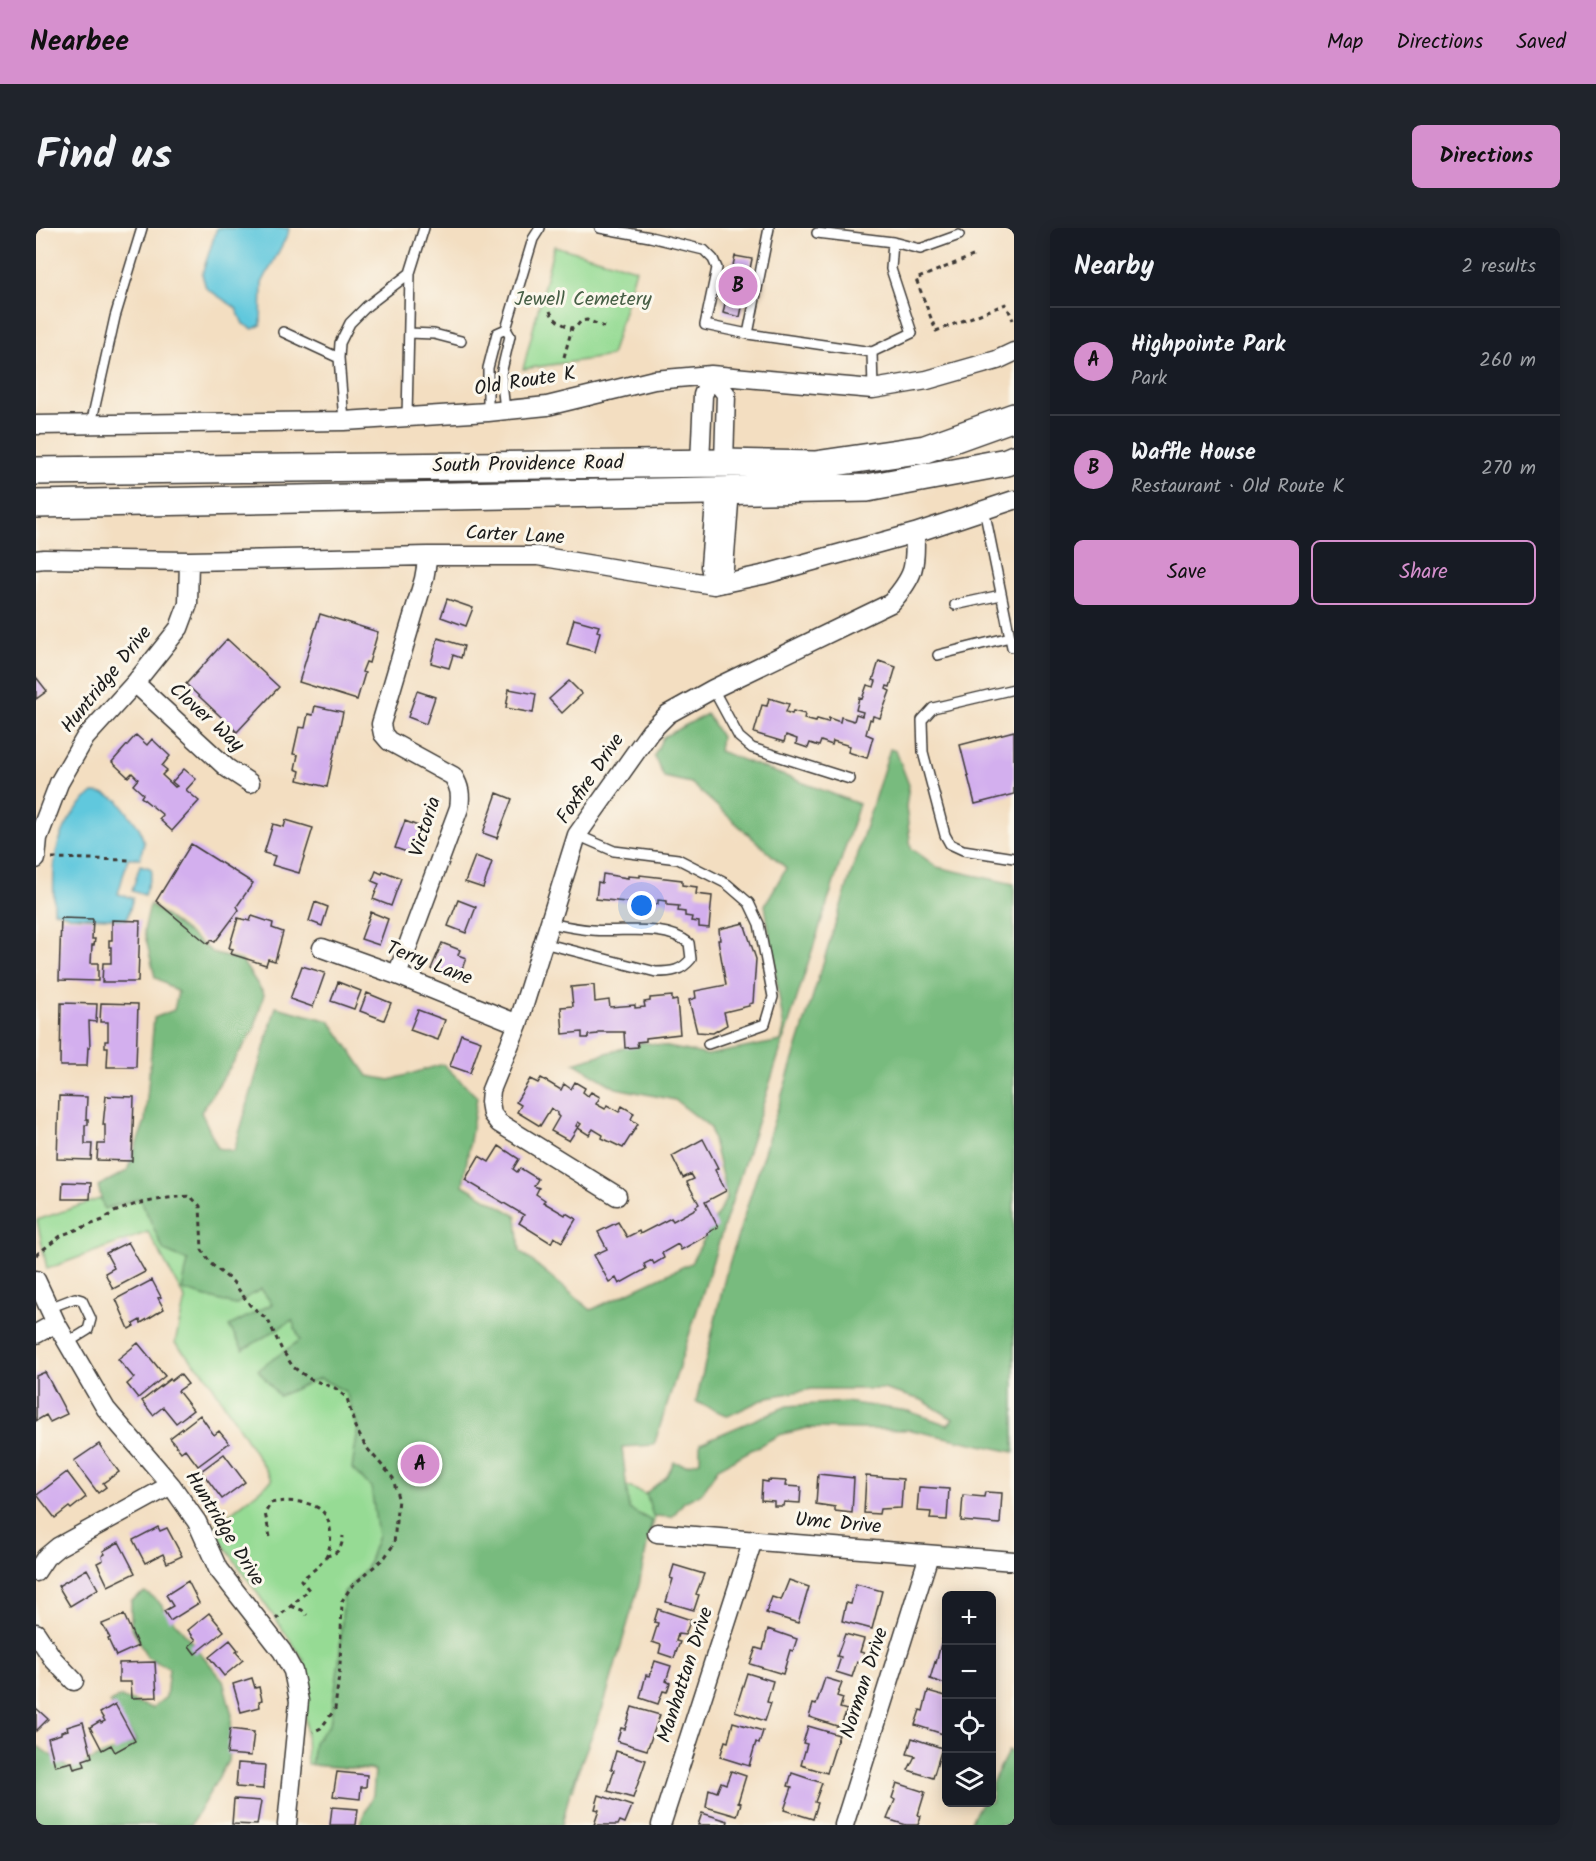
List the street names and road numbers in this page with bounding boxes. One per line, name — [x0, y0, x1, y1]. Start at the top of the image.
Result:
street label: Old Route K — [472, 358, 578, 406]
street label: South Providence Road — [432, 447, 625, 483]
street label: Carter Lane — [465, 517, 565, 555]
street label: Huntridge Drive — [53, 619, 161, 741]
street label: Clover Way — [161, 675, 252, 761]
street label: Foxfire Drive — [549, 727, 633, 831]
street label: Victoria — [401, 793, 451, 861]
street label: Terry Lane — [381, 933, 477, 995]
street label: Huntridge Drive — [176, 1465, 272, 1593]
street label: Umc Drive — [794, 1504, 882, 1544]
street label: Manhattan Drive — [649, 1603, 723, 1747]
street label: Norman Drive — [832, 1623, 898, 1743]

